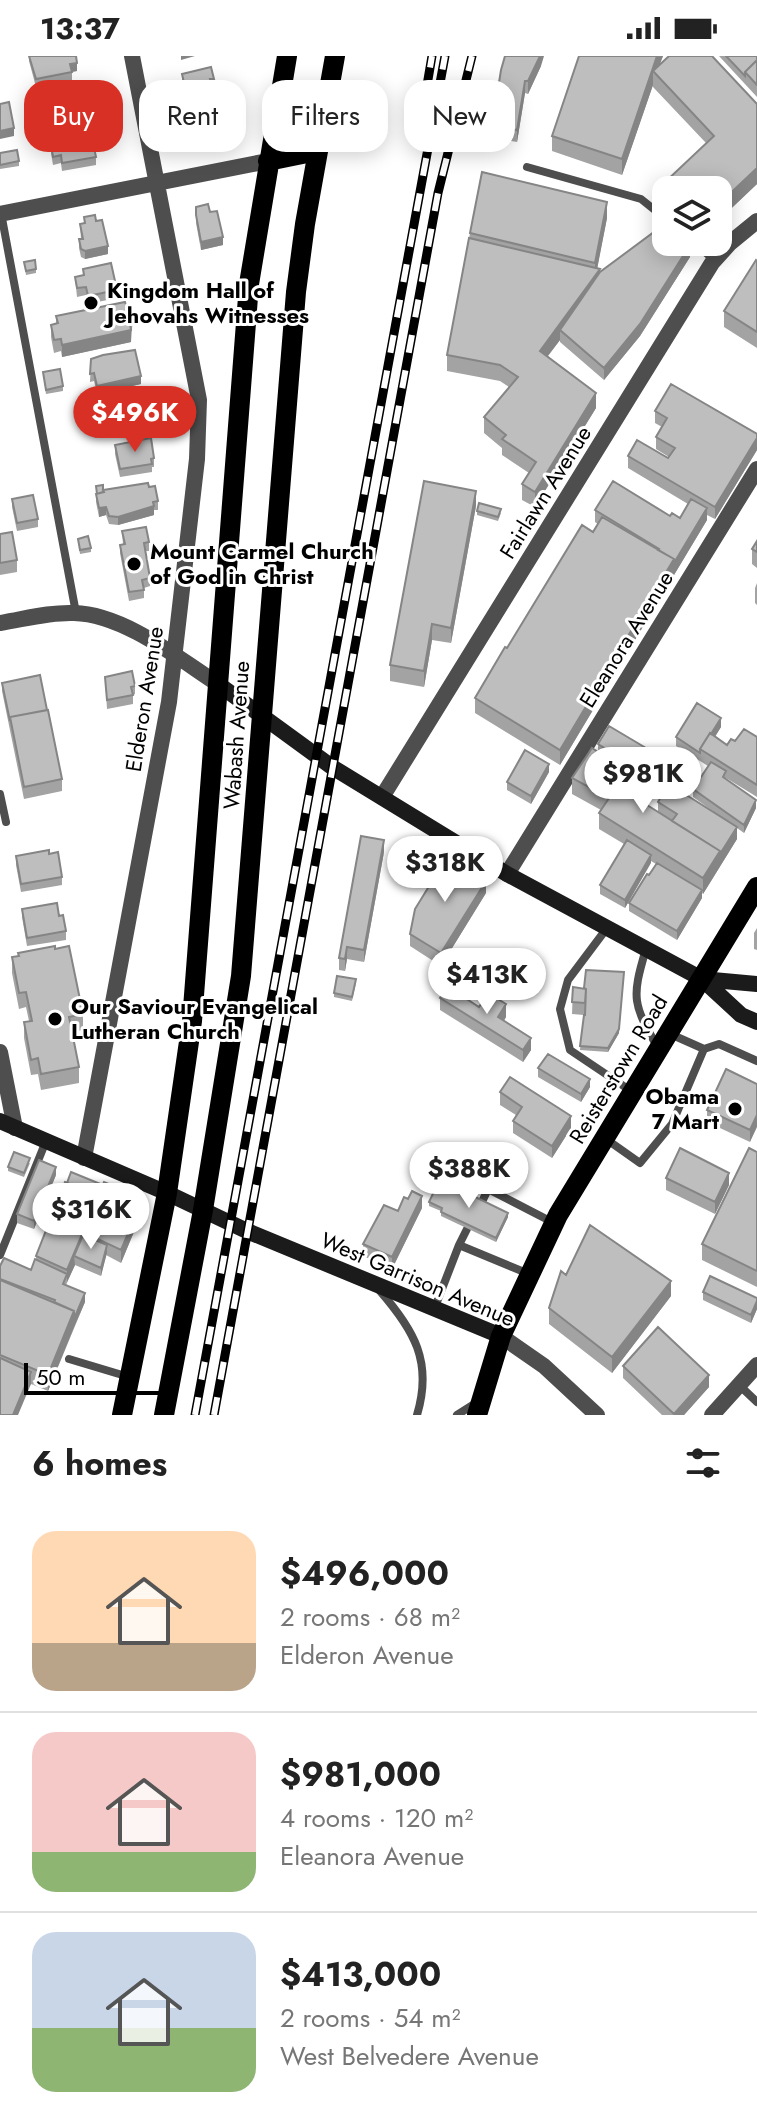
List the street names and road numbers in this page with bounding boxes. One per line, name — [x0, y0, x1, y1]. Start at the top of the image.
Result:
street label: Fairlawn Avenue — [491, 419, 599, 565]
street label: Eleanora Avenue — [571, 564, 681, 714]
street label: Elderon Avenue — [117, 624, 171, 774]
street label: Wabash Avenue — [215, 660, 257, 810]
street label: Reisterstown Road — [561, 988, 675, 1150]
street label: West Garrison Avenue — [316, 1224, 520, 1334]

